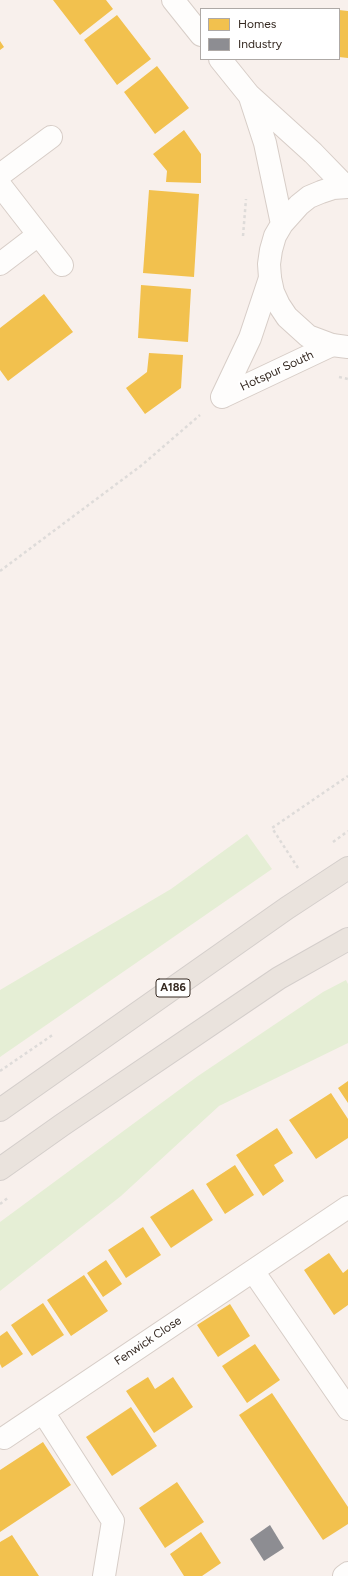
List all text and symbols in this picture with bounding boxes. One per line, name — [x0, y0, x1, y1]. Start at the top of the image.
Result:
legend — [200, 8, 340, 60]
text: Homes — [238, 17, 276, 31]
text: Industry — [238, 37, 282, 51]
street label: Hotspur South — [238, 348, 316, 394]
road number: A186 — [156, 979, 190, 997]
street label: Fenwick Close — [112, 1313, 184, 1369]

